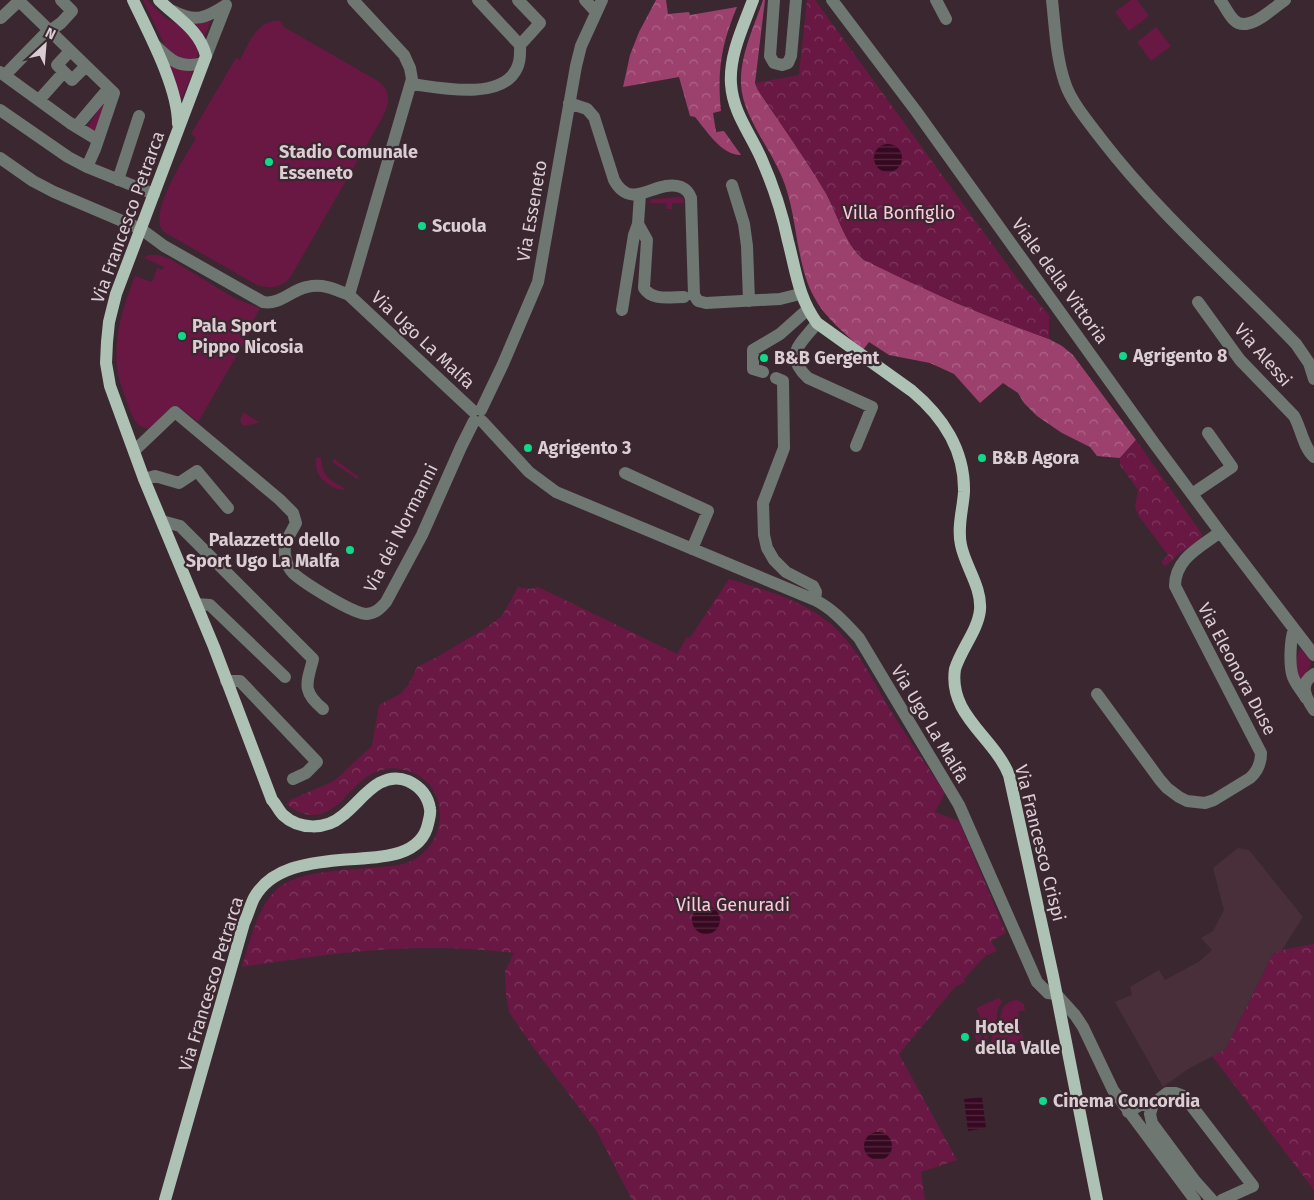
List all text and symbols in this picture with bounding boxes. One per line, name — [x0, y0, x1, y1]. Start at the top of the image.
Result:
north arrow — [20, 20, 70, 70]
text: N — [43, 24, 58, 43]
street label: Via Francesco Petrarca — [87, 128, 169, 306]
place label: Stadio Comunale Esseneto — [279, 141, 418, 184]
marker: Stadio Comunale Esseneto — [263, 156, 275, 168]
street label: Via Esseneto — [512, 159, 552, 263]
park label: Villa Bonfiglio — [843, 202, 955, 224]
street label: Viale della Vittoria — [1007, 214, 1113, 348]
place label: Scuola — [432, 215, 487, 237]
marker: Scuola — [416, 220, 428, 232]
street label: Via Ugo La Malfa — [367, 286, 479, 394]
place label: Pala Sport Pippo Nicosia — [192, 315, 304, 358]
street label: Via Alessi — [1230, 319, 1296, 391]
marker: Pala Sport Pippo Nicosia — [176, 330, 188, 342]
place label: Agrigento 8 — [1132, 345, 1228, 367]
place label: B&B Gergent — [774, 347, 881, 369]
marker: Agrigento 8 — [1117, 350, 1129, 362]
marker: B&B Gergent — [758, 352, 770, 364]
place label: Agrigento 3 — [537, 437, 631, 459]
marker: Agrigento 3 — [522, 442, 534, 454]
place label: B&B Agora — [992, 447, 1079, 469]
marker: B&B Agora — [976, 452, 988, 464]
street label: Via dei Normanni — [359, 460, 443, 596]
place label: Palazzetto dello Sport Ugo La Malfa — [186, 529, 340, 572]
marker: Palazzetto dello Sport Ugo La Malfa — [344, 544, 356, 556]
street label: Via Eleonora Duse — [1193, 599, 1281, 739]
street label: Via Ugo La Malfa — [886, 661, 974, 787]
street label: Via Francesco Crispi — [1010, 762, 1070, 924]
street label: Via Francesco Petrarca — [174, 894, 248, 1074]
park label: Villa Genuradi — [676, 894, 790, 916]
place label: Hotel della Valle — [975, 1016, 1060, 1059]
marker: Hotel della Valle — [959, 1031, 971, 1043]
place label: Cinema Concordia — [1053, 1090, 1200, 1112]
marker: Cinema Concordia — [1037, 1095, 1049, 1107]

